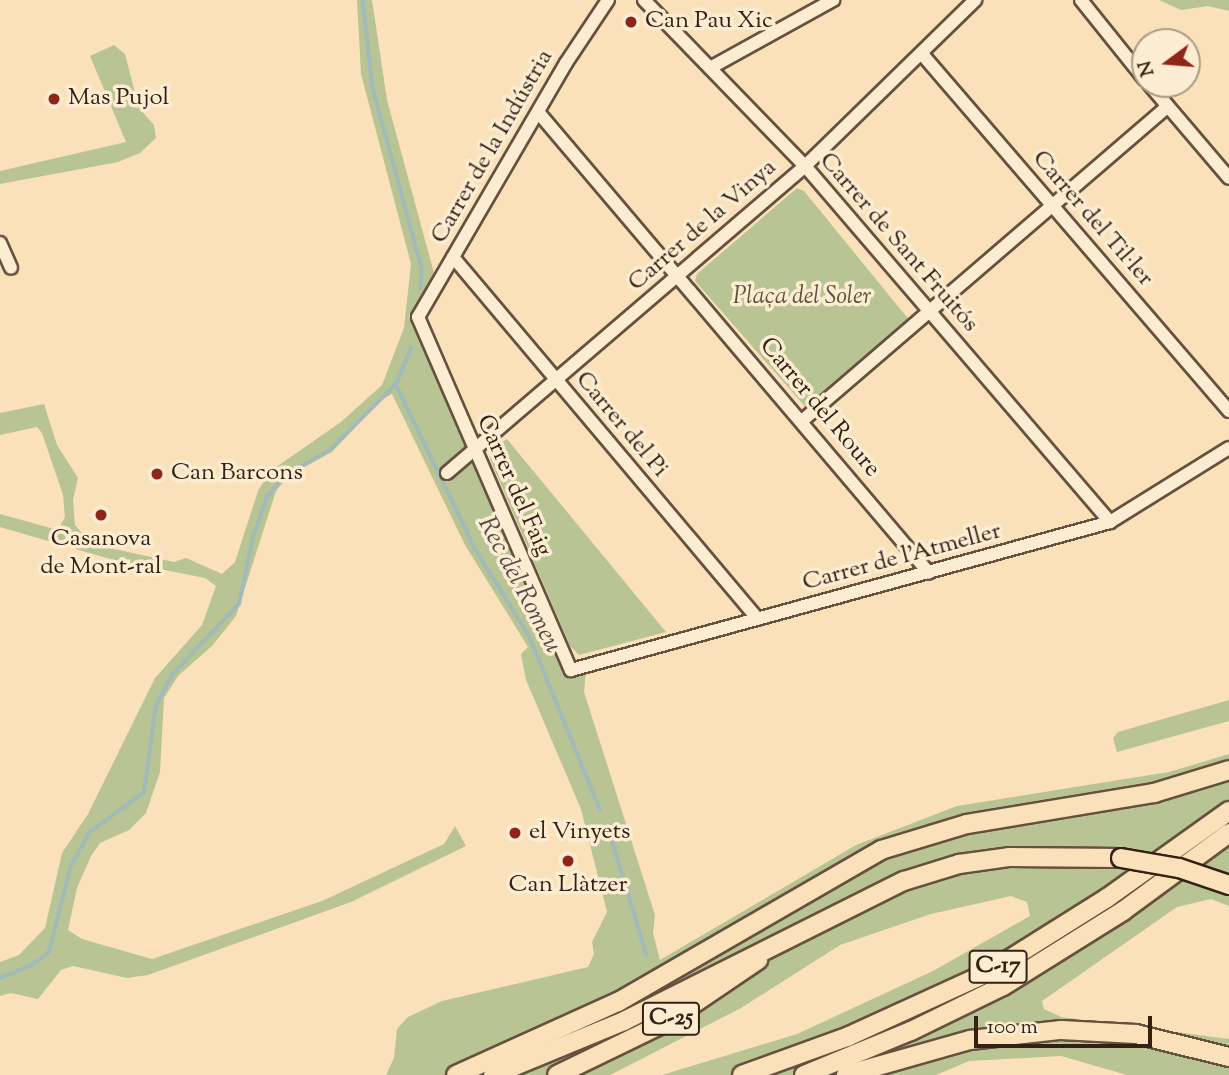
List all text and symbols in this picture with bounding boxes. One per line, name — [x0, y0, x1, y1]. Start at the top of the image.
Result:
place label: Can Pau Xic — [645, 8, 773, 36]
marker: Can Pau Xic — [623, 14, 639, 30]
north arrow — [1131, 28, 1201, 98]
street label: Carrer de la Indústria — [426, 45, 560, 249]
text: N — [1132, 57, 1162, 79]
place label: Mas Pujol — [68, 85, 169, 113]
marker: Mas Pujol — [46, 91, 62, 107]
street label: Carrer del Til·ler — [1025, 145, 1159, 293]
street label: Carrer de Sant Fruitós — [812, 147, 984, 339]
street label: Carrer de la Vinya — [623, 154, 783, 298]
park label: Plaça del Soler — [733, 284, 871, 312]
street label: Carrer del Roure — [752, 333, 886, 483]
street label: Carrer del Pi — [568, 366, 674, 484]
street label: Carrer del Faig — [469, 411, 557, 561]
place label: Can Barcons — [171, 460, 303, 488]
marker: Can Barcons — [149, 466, 165, 482]
marker: Casanova de Mont-ral — [93, 507, 109, 523]
water label: Rec del Romeu — [470, 511, 568, 659]
street label: Carrer de l'Atmeller — [800, 518, 1004, 598]
place label: Casanova de Mont-ral — [40, 526, 162, 582]
place label: el Vinyets — [529, 819, 630, 847]
marker: el Vinyets — [507, 825, 523, 841]
marker: Can Llàtzer — [560, 853, 576, 869]
place label: Can Llàtzer — [509, 872, 627, 900]
road number: C-17 — [968, 948, 1028, 986]
road number: C-25 — [641, 1000, 701, 1038]
scale bar — [977, 1002, 1156, 1046]
text: 100 m — [987, 1013, 1038, 1043]

